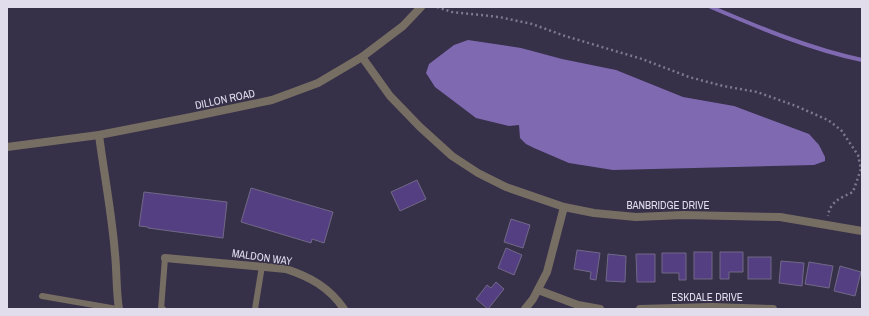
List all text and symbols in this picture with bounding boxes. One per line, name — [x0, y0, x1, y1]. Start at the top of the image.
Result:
street label: DILLON ROAD — [194, 86, 256, 112]
street label: BANBRIDGE DRIVE — [626, 198, 710, 212]
street label: MALDON WAY — [231, 246, 293, 268]
street label: ESKDALE DRIVE — [671, 290, 743, 304]

